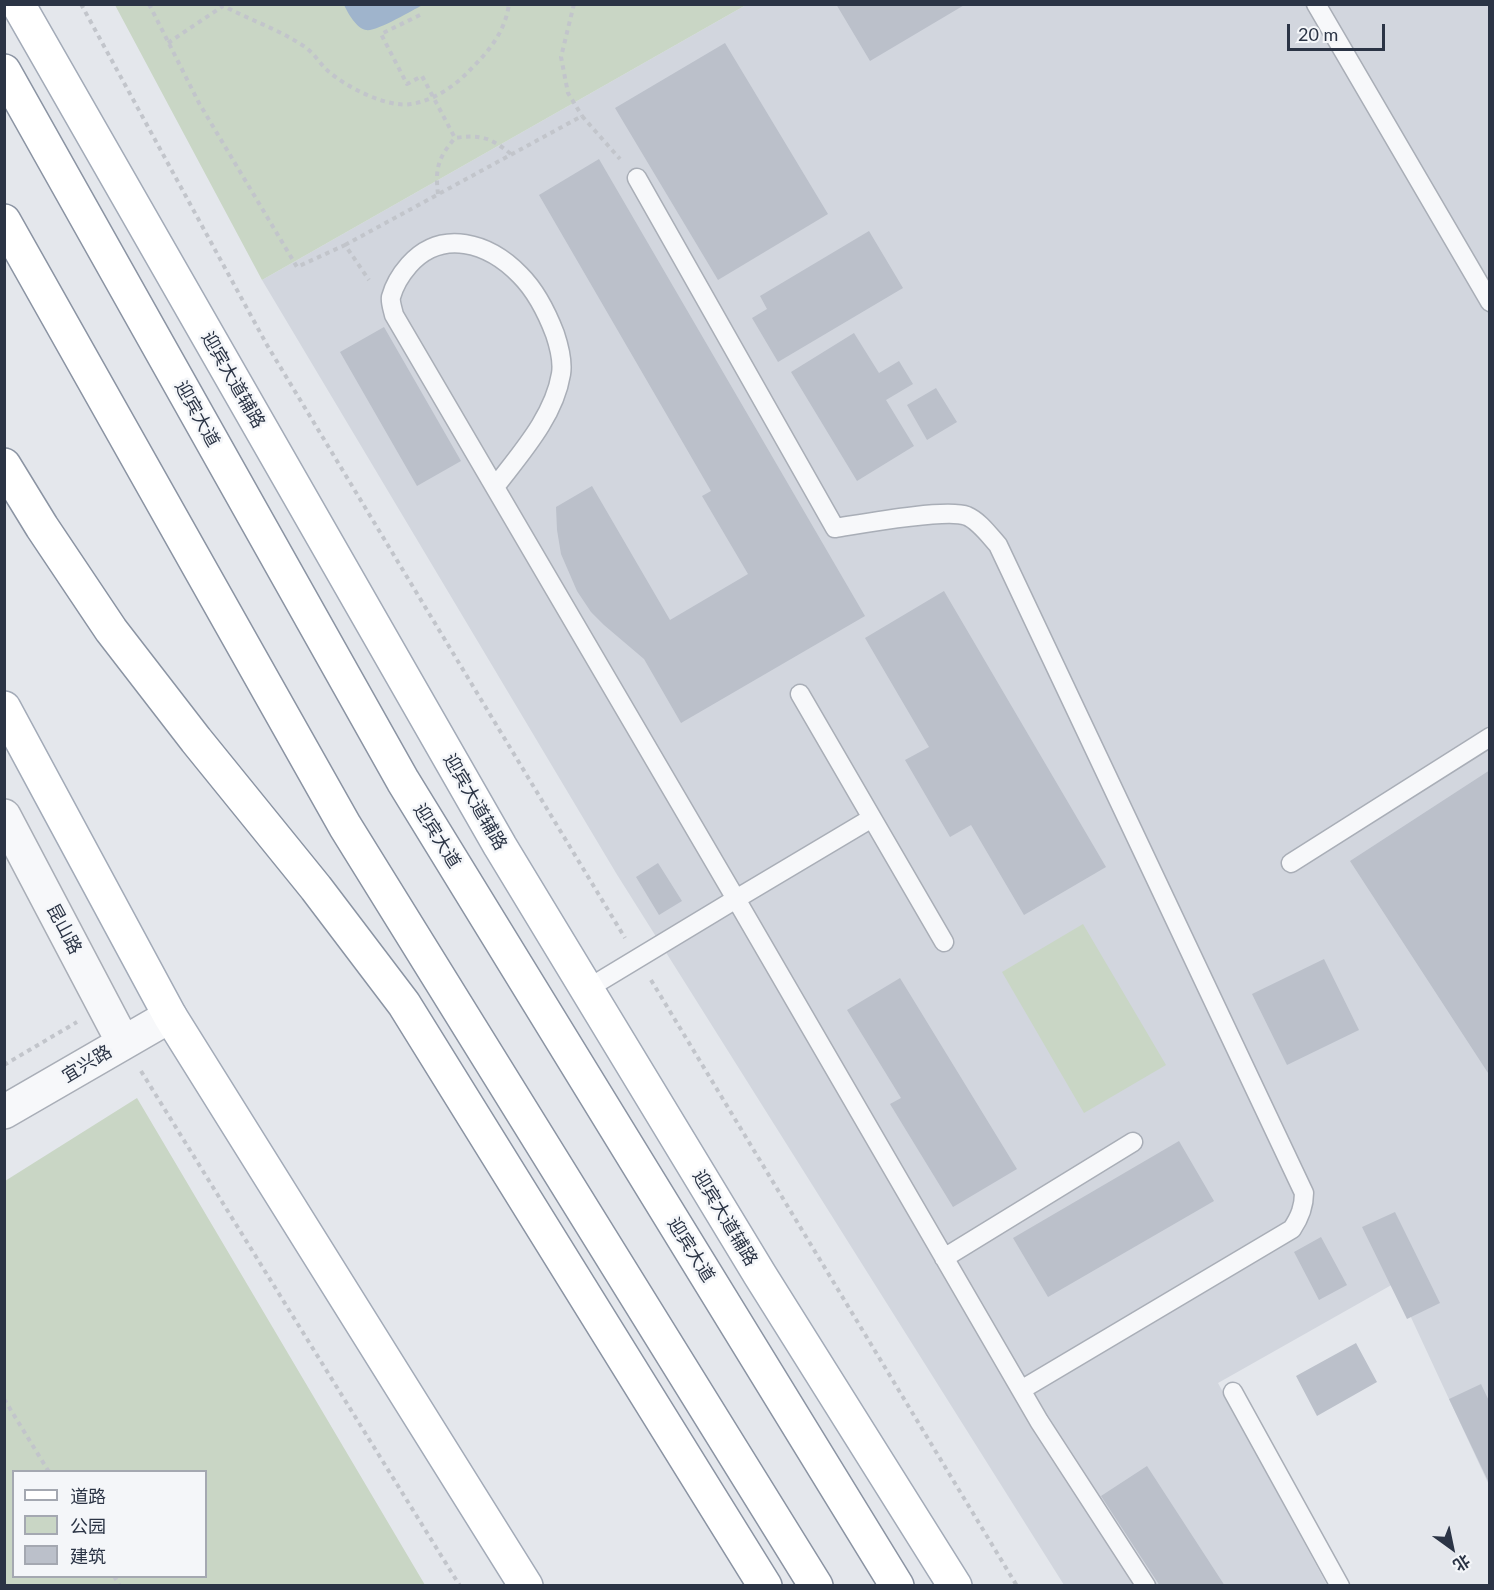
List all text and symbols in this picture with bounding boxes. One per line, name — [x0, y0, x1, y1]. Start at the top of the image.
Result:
scale bar — [1290, 12, 1388, 50]
text: 20 m — [1298, 23, 1338, 45]
street label: 迎宾大道辅路 — [197, 328, 269, 432]
street label: 迎宾大道 — [170, 377, 224, 451]
street label: 迎宾大道辅路 — [439, 750, 511, 854]
street label: 迎宾大道 — [409, 800, 465, 872]
street label: 昆山路 — [42, 900, 86, 958]
street label: 宜兴路 — [58, 1041, 116, 1087]
street label: 迎宾大道辅路 — [688, 1166, 762, 1270]
street label: 迎宾大道 — [663, 1214, 719, 1286]
legend — [12, 1470, 207, 1578]
text: 道路 — [70, 1485, 106, 1507]
text: 公园 — [70, 1515, 106, 1537]
north arrow — [1422, 1518, 1482, 1578]
text: 建筑 — [70, 1545, 106, 1567]
text: 北 — [1450, 1551, 1474, 1576]

